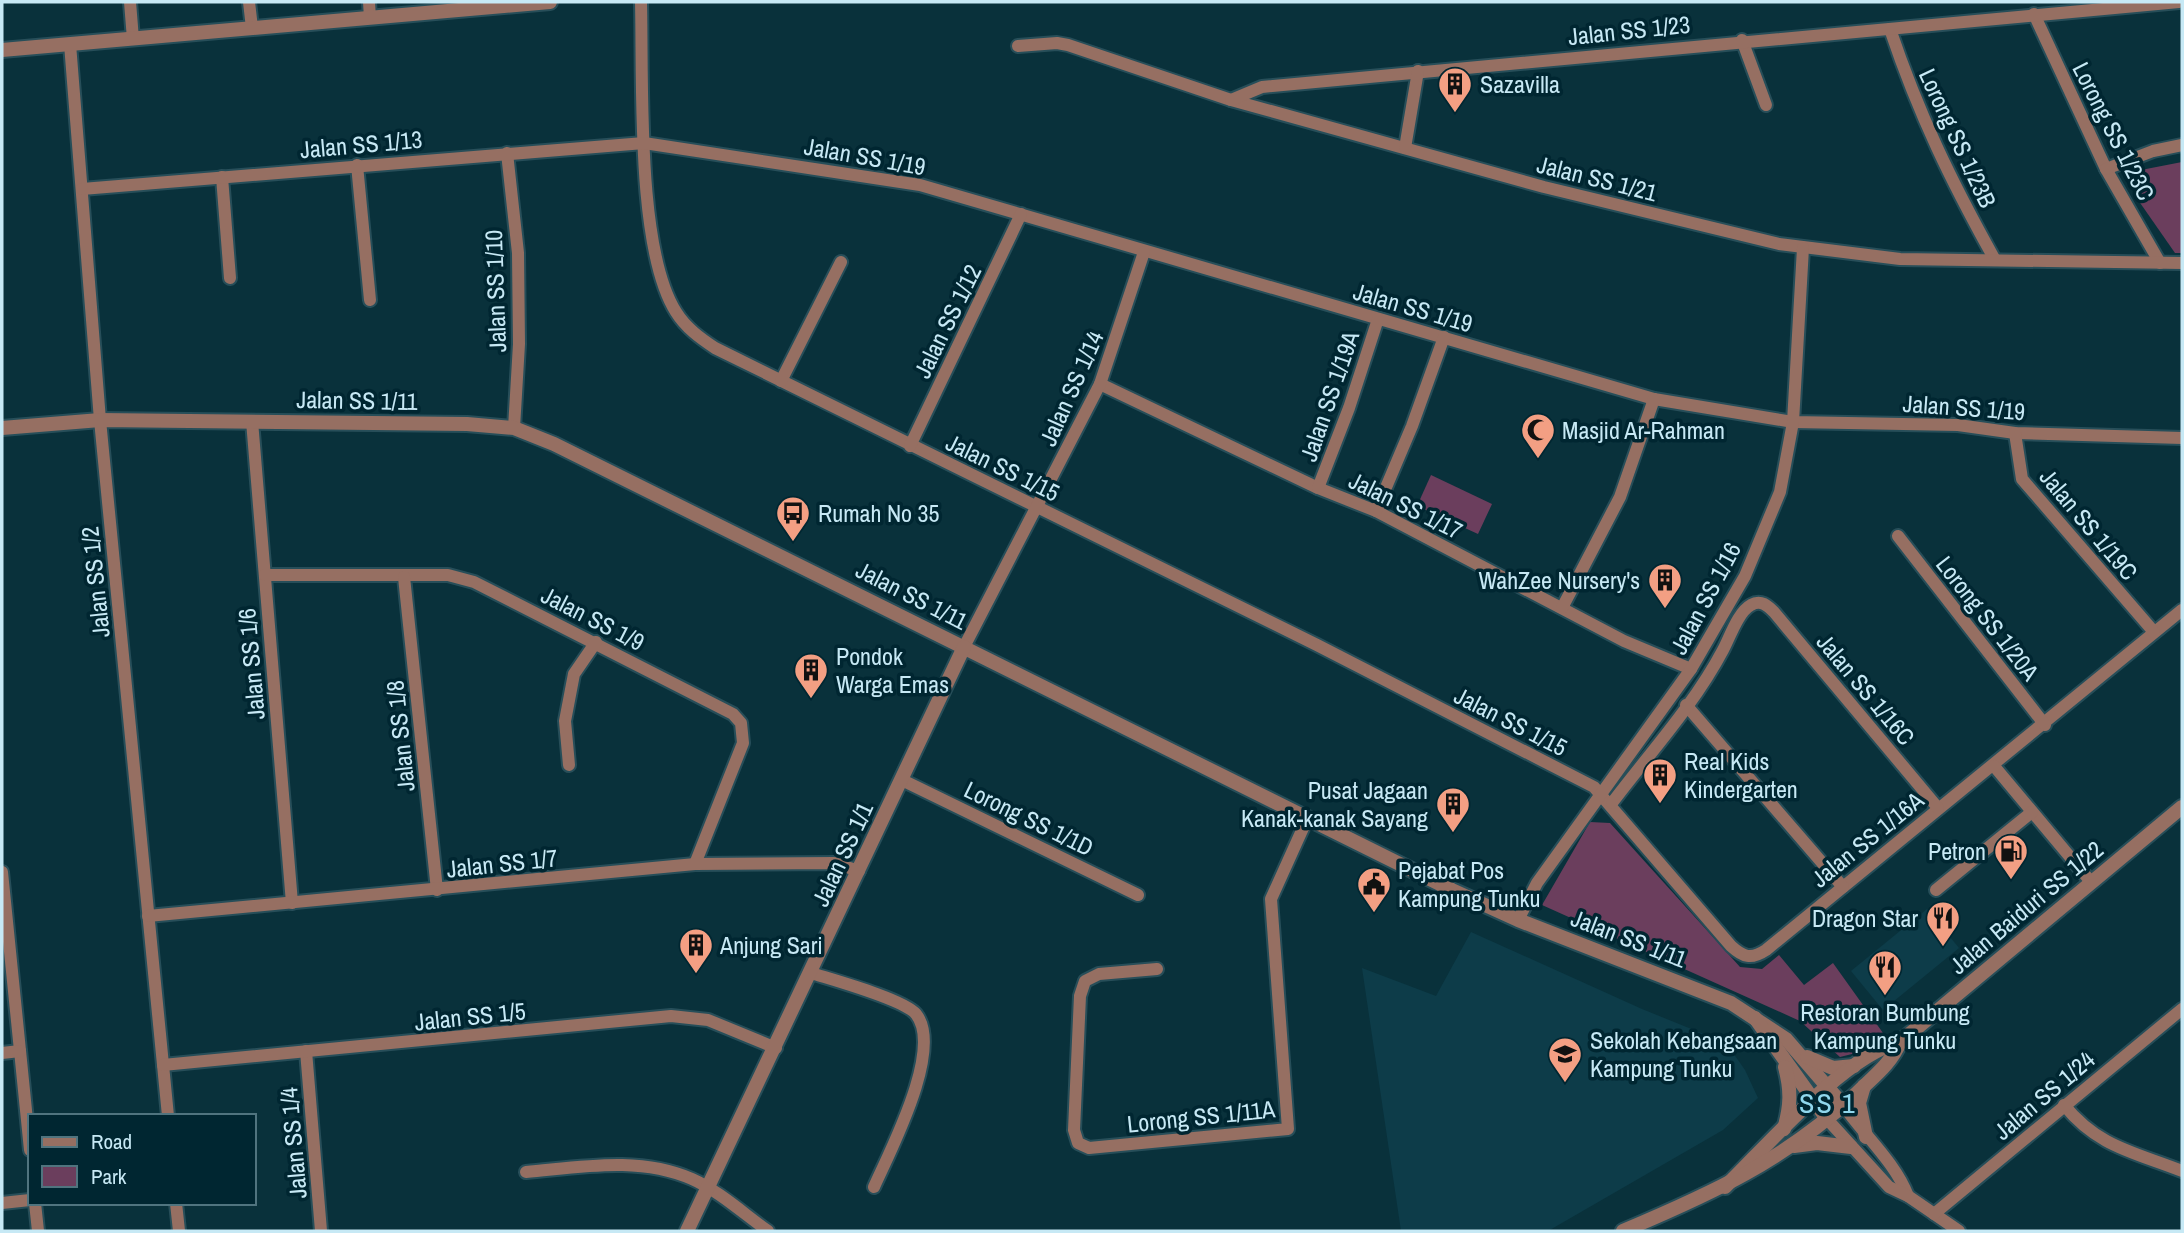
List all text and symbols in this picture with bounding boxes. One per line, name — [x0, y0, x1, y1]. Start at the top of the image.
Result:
street label: Jalan SS 1/23 — [1566, 8, 1692, 52]
street label: Lorong SS 1/23C — [2065, 56, 2163, 206]
street label: Lorong SS 1/23B — [1912, 63, 2004, 213]
building icon: Sazavilla — [1436, 65, 1474, 114]
place label: Sazavilla — [1480, 68, 1560, 100]
street label: Jalan SS 1/13 — [299, 123, 423, 165]
street label: Jalan SS 1/19 — [802, 130, 928, 182]
street label: Jalan SS 1/21 — [1534, 148, 1660, 208]
street label: Jalan SS 1/10 — [477, 229, 513, 353]
street label: Jalan SS 1/12 — [906, 259, 988, 383]
street label: Jalan SS 1/19 — [1350, 275, 1476, 339]
street label: Jalan SS 1/14 — [1031, 325, 1111, 450]
street label: Jalan SS 1/19A — [1292, 326, 1366, 465]
street label: Jalan SS 1/11 — [296, 383, 418, 417]
street label: Jalan SS 1/19 — [1902, 387, 2026, 427]
mosque icon: Masjid Ar-Rahman — [1519, 411, 1557, 460]
place label: Masjid Ar-Rahman — [1562, 414, 1725, 446]
street label: Jalan SS 1/15 — [941, 426, 1065, 508]
street label: Jalan SS 1/19C — [2033, 461, 2145, 587]
street label: Jalan SS 1/17 — [1344, 464, 1468, 546]
bus stop icon: Rumah No 35 — [774, 494, 812, 543]
place label: Rumah No 35 — [818, 497, 939, 529]
street label: Jalan SS 1/2 — [73, 525, 117, 639]
street label: Jalan SS 1/16 — [1662, 536, 1748, 660]
street label: Lorong SS 1/20A — [1929, 549, 2047, 688]
street label: Jalan SS 1/11 — [851, 553, 973, 637]
building icon: WahZee Nursery's — [1646, 561, 1684, 610]
place label: WahZee Nursery's — [1478, 564, 1640, 596]
street label: Jalan SS 1/9 — [536, 578, 650, 658]
street label: Jalan SS 1/6 — [230, 607, 272, 721]
street label: Jalan SS 1/16C — [1810, 626, 1922, 752]
place label: Pondok Warga Emas — [836, 640, 949, 700]
building icon: Pondok Warga Emas — [792, 651, 830, 700]
street label: Jalan SS 1/8 — [378, 679, 422, 793]
street label: Jalan SS 1/15 — [1449, 679, 1573, 763]
place label: Real Kids Kindergarten — [1684, 745, 1798, 805]
building icon: Real Kids Kindergarten — [1641, 756, 1679, 805]
street label: Lorong SS 1/1D — [959, 773, 1099, 863]
place label: Pusat Jagaan Kanak-kanak Sayang — [1241, 774, 1428, 834]
street label: Jalan SS 1/16A — [1804, 783, 1930, 894]
building icon: Pusat Jagaan Kanak-kanak Sayang — [1434, 785, 1472, 834]
street label: Jalan SS 1/1 — [804, 797, 880, 911]
fuel station icon: Petron — [1992, 832, 2030, 881]
street label: Jalan Baiduri SS 1/22 — [1942, 833, 2110, 981]
place label: Petron — [1928, 835, 1986, 867]
street label: Jalan SS 1/7 — [445, 841, 559, 885]
place label: Pejabat Pos Kampung Tunku — [1398, 854, 1540, 914]
public building icon: Pejabat Pos Kampung Tunku — [1355, 865, 1393, 914]
restaurant icon: Dragon Star — [1924, 899, 1962, 948]
street label: Jalan SS 1/11 — [1567, 901, 1691, 975]
place label: Dragon Star — [1812, 902, 1918, 934]
building icon: Anjung Sari — [677, 926, 715, 975]
place label: Anjung Sari — [719, 929, 823, 961]
restaurant icon: Restoran Bumbung Kampung Tunku — [1866, 948, 1904, 997]
street label: Jalan SS 1/5 — [413, 994, 527, 1038]
place label: Restoran Bumbung Kampung Tunku — [1800, 996, 1970, 1056]
place label: Sekolah Kebangsaan Kampung Tunku — [1590, 1024, 1777, 1084]
school or university icon: Sekolah Kebangsaan Kampung Tunku — [1546, 1035, 1584, 1084]
street label: Jalan SS 1/24 — [1987, 1043, 2101, 1147]
district label: SS 1 — [1799, 1084, 1857, 1122]
street label: Jalan SS 1/4 — [272, 1086, 314, 1200]
street label: Lorong SS 1/11A — [1125, 1092, 1277, 1140]
legend — [28, 1114, 256, 1205]
text: Road — [91, 1127, 132, 1156]
text: Park — [91, 1162, 127, 1191]

